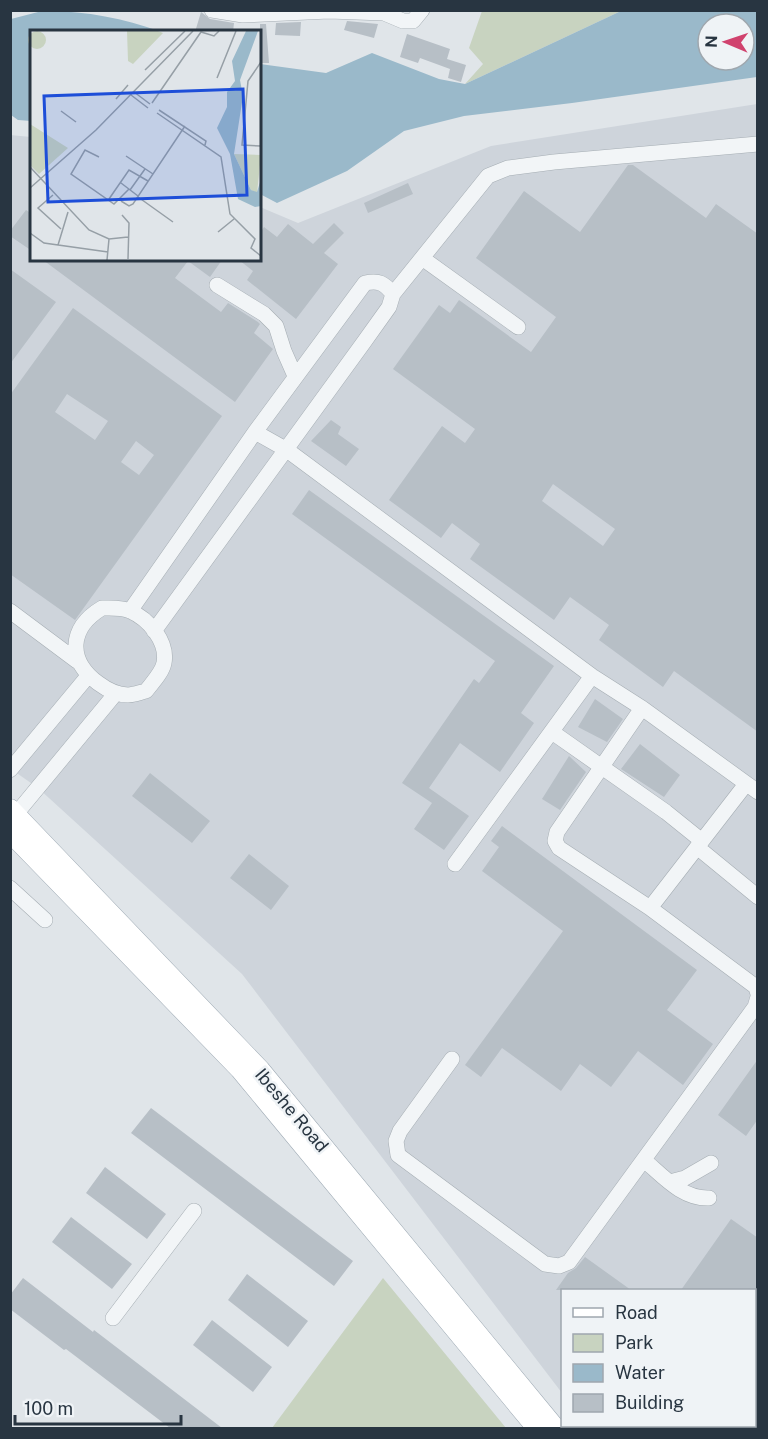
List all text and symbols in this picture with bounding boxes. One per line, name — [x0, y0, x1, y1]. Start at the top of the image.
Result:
north arrow — [696, 12, 756, 72]
inset map — [30, 30, 261, 261]
text: N — [702, 35, 721, 48]
street label: Ibeshe Road — [251, 1064, 333, 1156]
legend — [561, 1289, 756, 1427]
text: Road — [615, 1302, 658, 1323]
text: Park — [615, 1332, 653, 1353]
text: Water — [615, 1362, 665, 1383]
scale bar — [15, 1388, 182, 1426]
text: Building — [615, 1392, 684, 1413]
text: 100 m — [24, 1398, 73, 1419]

